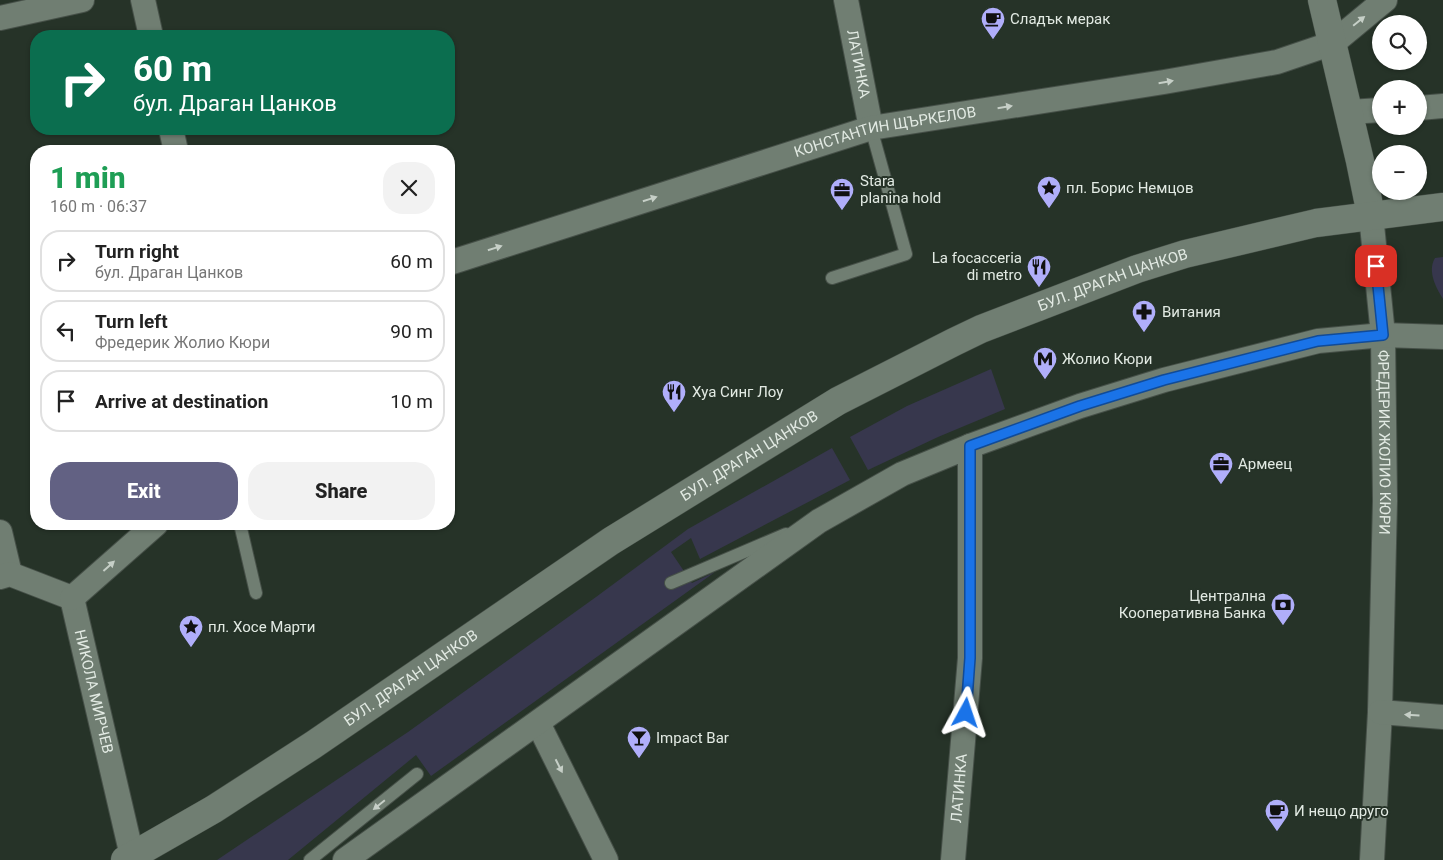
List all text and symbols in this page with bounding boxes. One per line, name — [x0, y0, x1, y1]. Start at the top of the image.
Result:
cafe icon: Сладък мерак — [980, 6, 1006, 40]
place label: Сладък мерак — [1010, 10, 1110, 28]
map controls — [1372, 15, 1427, 200]
button: search — [1372, 15, 1427, 70]
one-way arrow — [1352, 16, 1365, 27]
street label: ЛАТИНКА — [843, 28, 874, 100]
text: 60 m — [133, 49, 212, 90]
icon: right — [50, 50, 115, 115]
one-way arrow — [1158, 77, 1174, 85]
button: + — [1372, 80, 1427, 135]
text: бул. Драган Цанков — [133, 91, 337, 116]
street label: КОНСТАНТИН ЩЪРКЕЛОВ — [792, 103, 977, 161]
one-way arrow — [998, 103, 1014, 111]
button: − — [1372, 145, 1427, 200]
text: 1 min — [50, 160, 126, 195]
button: close — [383, 162, 435, 214]
place label: Stara planina hold — [860, 172, 941, 207]
place icon: пл. Борис Немцов — [1036, 175, 1062, 209]
office icon: Stara planina hold — [829, 177, 855, 211]
place label: пл. Борис Немцов — [1066, 179, 1193, 197]
one-way arrow — [643, 194, 658, 202]
text: 160 m · 06:37 — [50, 197, 147, 216]
text: Turn right — [95, 240, 179, 263]
one-way arrow — [488, 244, 503, 252]
street label: БУЛ. ДРАГАН ЦАНКОВ — [1035, 245, 1190, 315]
pin — [1355, 245, 1397, 287]
icon: right — [52, 247, 80, 275]
place label: La focacceria di metro — [932, 249, 1022, 284]
text: 60 m — [390, 250, 433, 273]
icon: arrive — [1362, 252, 1390, 280]
restaurant icon: La focacceria di metro — [1026, 254, 1052, 288]
text: бул. Драган Цанков — [95, 263, 243, 282]
pharmacy icon: Витания — [1131, 299, 1157, 333]
place label: Витания — [1162, 303, 1221, 321]
text: Turn left — [95, 310, 168, 333]
icon: left — [52, 317, 80, 345]
text: 90 m — [390, 320, 433, 343]
text: Фредерик Жолио Кюри — [95, 333, 270, 352]
metro station icon: Жолио Кюри — [1032, 346, 1058, 380]
place label: Жолио Кюри — [1062, 350, 1152, 368]
street label: ФРЕДЕРИК ЖОЛИО КЮРИ — [1374, 350, 1394, 535]
restaurant icon: Хуа Синг Лоу — [661, 379, 687, 413]
place label: Хуа Синг Лоу — [692, 383, 783, 401]
icon: arrive — [52, 387, 80, 415]
text: Arrive at destination — [95, 390, 268, 413]
text: 10 m — [390, 390, 433, 413]
street label: БУЛ. ДРАГАН ЦАНКОВ — [677, 407, 821, 505]
office icon: Армеец — [1208, 451, 1234, 485]
place label: Армеец — [1238, 455, 1292, 473]
button: Exit — [50, 462, 238, 520]
button: Share — [248, 462, 435, 520]
one-way arrow — [102, 560, 114, 572]
place label: Централна Кооперативна Банка — [1119, 587, 1266, 622]
bank icon: Централна Кооперативна Банка — [1270, 592, 1296, 626]
place icon: пл. Хосе Марти — [178, 614, 204, 648]
place label: пл. Хосе Марти — [208, 618, 315, 636]
street label: БУЛ. ДРАГАН ЦАНКОВ — [340, 626, 481, 730]
street label: НИКОЛА МИРЧЕВ — [71, 628, 117, 755]
position arrow — [939, 686, 991, 738]
one-way arrow — [1403, 710, 1419, 718]
bar icon: Impact Bar — [626, 725, 652, 759]
place label: Impact Bar — [656, 729, 729, 747]
street label: ЛАТИНКА — [947, 753, 971, 824]
one-way arrow — [555, 759, 563, 774]
cafe icon: И нещо друго — [1264, 798, 1290, 832]
one-way arrow — [372, 799, 385, 810]
place label: И нещо друго — [1294, 802, 1389, 820]

